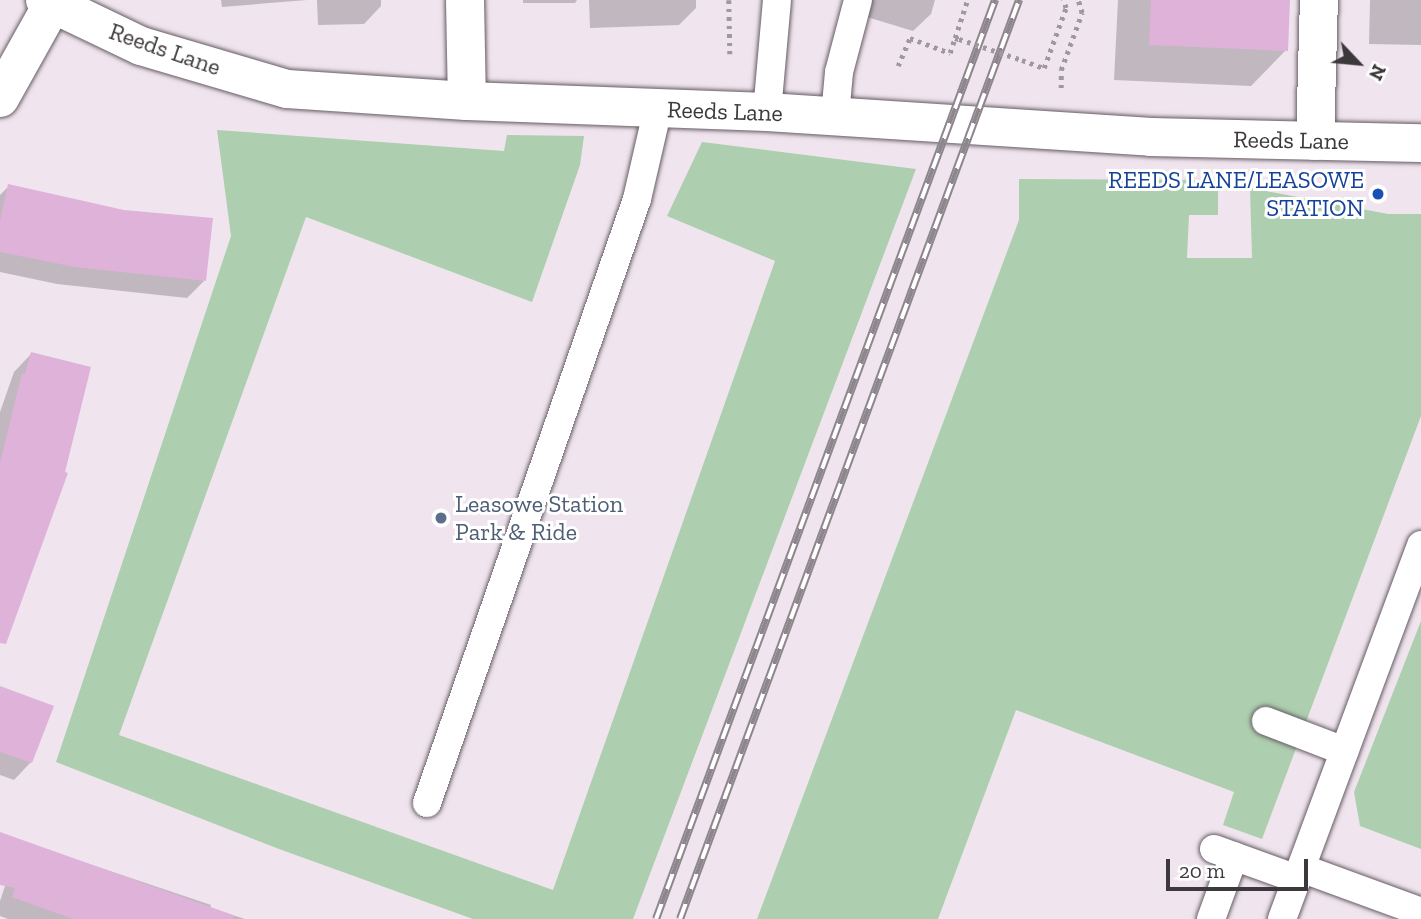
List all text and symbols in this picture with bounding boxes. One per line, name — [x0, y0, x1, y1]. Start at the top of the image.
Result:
street label: Reeds Lane — [106, 17, 224, 81]
north arrow — [1323, 28, 1393, 98]
text: N — [1364, 61, 1391, 84]
street label: Reeds Lane — [667, 95, 783, 127]
street label: Reeds Lane — [1233, 125, 1349, 155]
place label: REEDS LANE/LEASOWE STATION — [1108, 166, 1364, 222]
marker: REEDS LANE/LEASOWE STATION — [1370, 186, 1386, 202]
place label: Leasowe Station Park & Ride — [455, 490, 623, 546]
marker: Leasowe Station Park & Ride — [433, 510, 449, 526]
scale bar — [1169, 846, 1311, 890]
text: 20 m — [1179, 858, 1225, 883]

